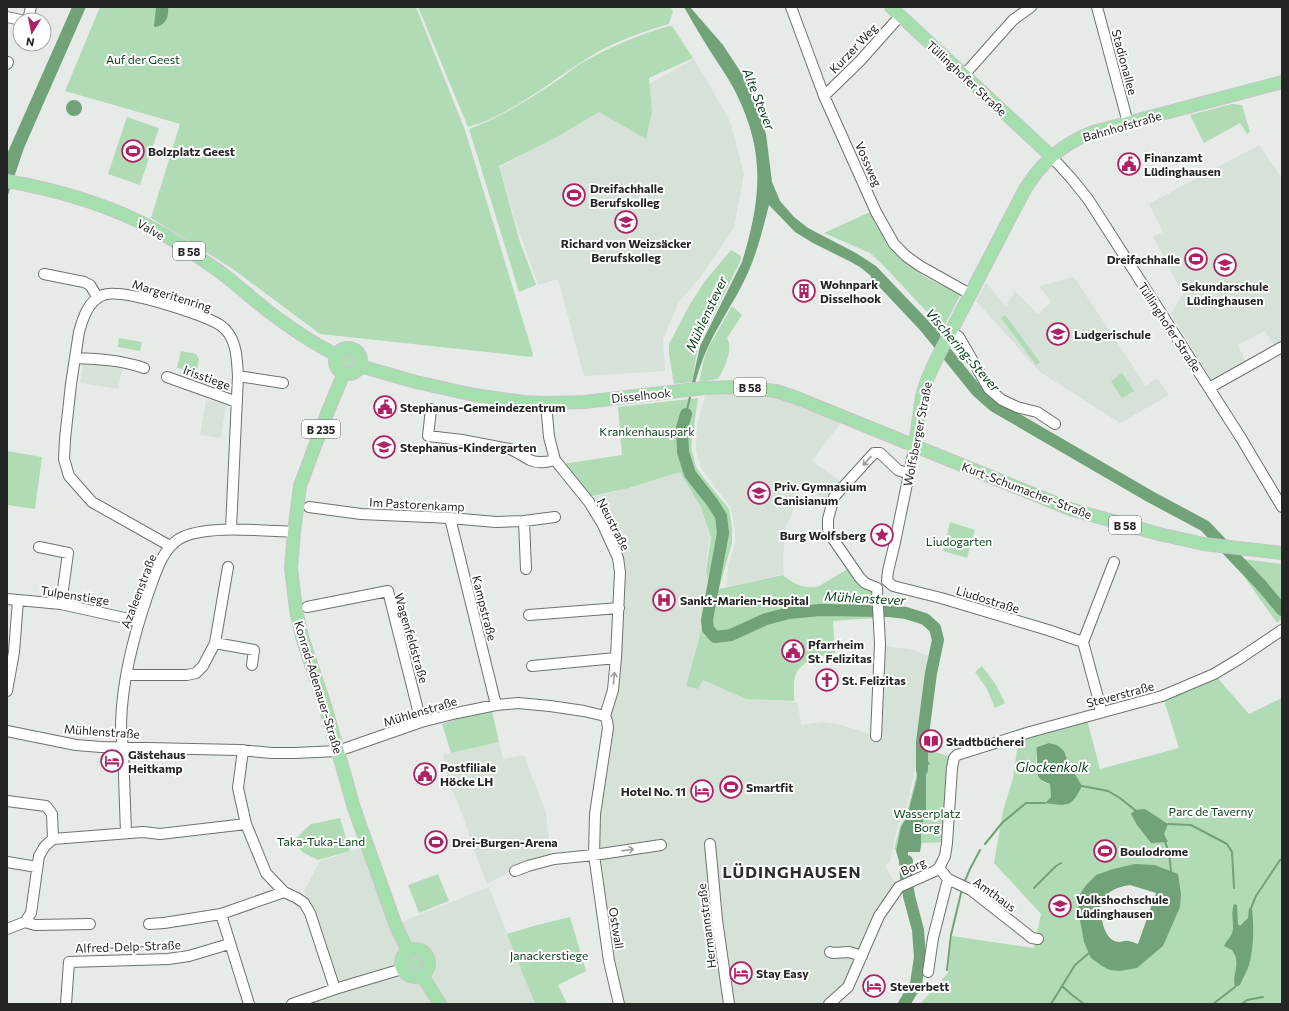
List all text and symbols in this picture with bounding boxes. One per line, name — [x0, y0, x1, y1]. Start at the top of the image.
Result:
north arrow — [12, 12, 52, 52]
street label: Kurzer Weg — [826, 20, 880, 76]
street label: Stadionallee — [1110, 28, 1140, 96]
text: N — [25, 35, 35, 49]
street label: Tüllinghofer Straße — [924, 37, 1010, 119]
park label: Auf der Geest — [106, 52, 180, 66]
water label: Alte Stever — [739, 65, 779, 133]
street label: Bahnhofstraße — [1081, 108, 1163, 144]
sports icon: Bolzplatz Geest — [120, 138, 146, 164]
street label: Vossweg — [853, 139, 885, 189]
place label: Bolzplatz Geest — [148, 144, 235, 158]
place label: Finanzamt Lüdinghausen — [1144, 150, 1221, 178]
public building icon: Finanzamt Lüdinghausen — [1116, 151, 1142, 177]
place label: Dreifachhalle Berufskolleg — [590, 181, 663, 209]
sports icon: Dreifachhalle Berufskolleg — [561, 182, 587, 208]
school or university icon: Richard von Weizsäcker Berufskolleg — [613, 209, 639, 235]
street label: Valve — [135, 216, 167, 242]
place label: Richard von Weizsäcker Berufskolleg — [561, 236, 691, 264]
road number: B 58 — [173, 242, 205, 260]
sports icon: Dreifachhalle — [1183, 246, 1209, 272]
place label: Dreifachhalle — [1107, 252, 1180, 266]
school or university icon: Sekundarschule Lüdinghausen — [1212, 252, 1238, 278]
water label: Mühlenstever — [682, 273, 731, 354]
street label: Margeritenring — [131, 276, 214, 314]
place label: Wohnpark Disselhook — [820, 277, 881, 305]
building icon: Wohnpark Disselhook — [791, 278, 817, 304]
place label: Sekundarschule Lüdinghausen — [1181, 279, 1269, 307]
street label: Tüllinghofer Straße — [1136, 280, 1204, 374]
water label: Vischering-Stever — [922, 305, 1004, 396]
school or university icon: Ludgerischule — [1045, 321, 1071, 347]
place label: Ludgerischule — [1074, 327, 1151, 341]
street label: Irisstiege — [182, 362, 232, 392]
road number: B 58 — [734, 378, 766, 396]
street label: Wolfsberger Straße — [900, 381, 934, 487]
street label: Disselhook — [610, 385, 672, 405]
public building icon: Stephanus-Gemeindezentrum — [372, 394, 398, 420]
place label: Stephanus-Gemeindezentrum — [400, 400, 566, 414]
road number: B 235 — [302, 420, 340, 438]
park label: Krankenhauspark — [599, 424, 695, 438]
school or university icon: Stephanus-Kindergarten — [371, 434, 397, 460]
place label: Stephanus-Kindergarten — [400, 440, 536, 454]
one-way arrow — [862, 456, 871, 467]
street label: Kurt-Schumacher-Straße — [960, 459, 1094, 521]
place label: Priv. Gymnasium Canisianum — [774, 479, 866, 507]
school or university icon: Priv. Gymnasium Canisianum — [746, 480, 772, 506]
street label: Im Pastorenkamp — [369, 495, 465, 513]
street label: Neustraße — [595, 495, 633, 553]
road number: B 58 — [1109, 516, 1141, 534]
place icon: Burg Wolfsberg — [869, 522, 895, 548]
place label: Burg Wolfsberg — [780, 528, 866, 542]
park label: Liudogarten — [926, 534, 992, 548]
street label: Azaleenstraße — [117, 552, 159, 630]
street label: Kampstraße — [470, 574, 500, 642]
street label: Tulpenstiege — [40, 583, 110, 607]
street label: Liudostraße — [955, 583, 1021, 615]
hospital icon: Sankt-Marien-Hospital — [651, 587, 677, 613]
water label: Mühlenstever — [824, 588, 907, 608]
street label: Wagenfeldstraße — [392, 591, 432, 685]
place label: Sankt-Marien-Hospital — [680, 593, 809, 607]
street label: Konrad-Adenauer-Straße — [292, 619, 346, 755]
place label: Pfarrheim St. Felizitas — [808, 637, 872, 665]
public building icon: Pfarrheim St. Felizitas — [780, 638, 806, 664]
church icon: St. Felizitas — [814, 667, 840, 693]
one-way arrow — [611, 672, 618, 685]
place label: St. Felizitas — [842, 673, 906, 687]
street label: Steverstraße — [1085, 678, 1155, 710]
street label: Mühlenstraße — [382, 693, 458, 729]
street label: Mühlenstraße — [64, 721, 140, 741]
library icon: Stadtbücherei — [918, 728, 944, 754]
place label: Stadtbücherei — [946, 734, 1024, 748]
place label: Gästehaus Heitkamp — [128, 747, 186, 775]
hotel icon: Gästehaus Heitkamp — [99, 748, 125, 774]
water label: Glockenkolk — [1016, 759, 1089, 775]
place label: Postfiliale Höcke LH — [440, 760, 496, 788]
public building icon: Postfiliale Höcke LH — [412, 761, 438, 787]
sports icon: Smartfit — [718, 774, 744, 800]
hotel icon: Hotel No. 11 — [689, 778, 715, 804]
place label: Smartfit — [746, 780, 793, 794]
place label: Hotel No. 11 — [621, 784, 686, 798]
park label: Parc de Taverny — [1169, 804, 1254, 818]
park label: Wasserplatz Borg — [893, 806, 961, 834]
sports icon: Drei-Burgen-Arena — [423, 829, 449, 855]
park label: Taka-Tuka-Land — [277, 834, 365, 848]
place label: Drei-Burgen-Arena — [452, 835, 558, 849]
sports icon: Boulodrome — [1092, 838, 1118, 864]
place label: Boulodrome — [1120, 844, 1188, 858]
one-way arrow — [621, 846, 634, 854]
street label: Borg — [898, 854, 928, 878]
district label: LÜDINGHAUSEN — [722, 862, 862, 881]
street label: Amthaus — [971, 874, 1019, 914]
street label: Hermannstraße — [694, 883, 718, 969]
place label: Volkshochschule Lüdinghausen — [1076, 892, 1168, 920]
school or university icon: Volkshochschule Lüdinghausen — [1047, 893, 1073, 919]
street label: Ostwall — [607, 906, 627, 950]
street label: Alfred-Delp-Straße — [75, 937, 181, 955]
park label: Janackerstiege — [510, 948, 588, 963]
hotel icon: Stay Easy — [728, 960, 754, 986]
place label: Stay Easy — [756, 966, 809, 980]
hotel icon: Steverbett — [861, 973, 887, 999]
place label: Steverbett — [890, 979, 949, 993]

